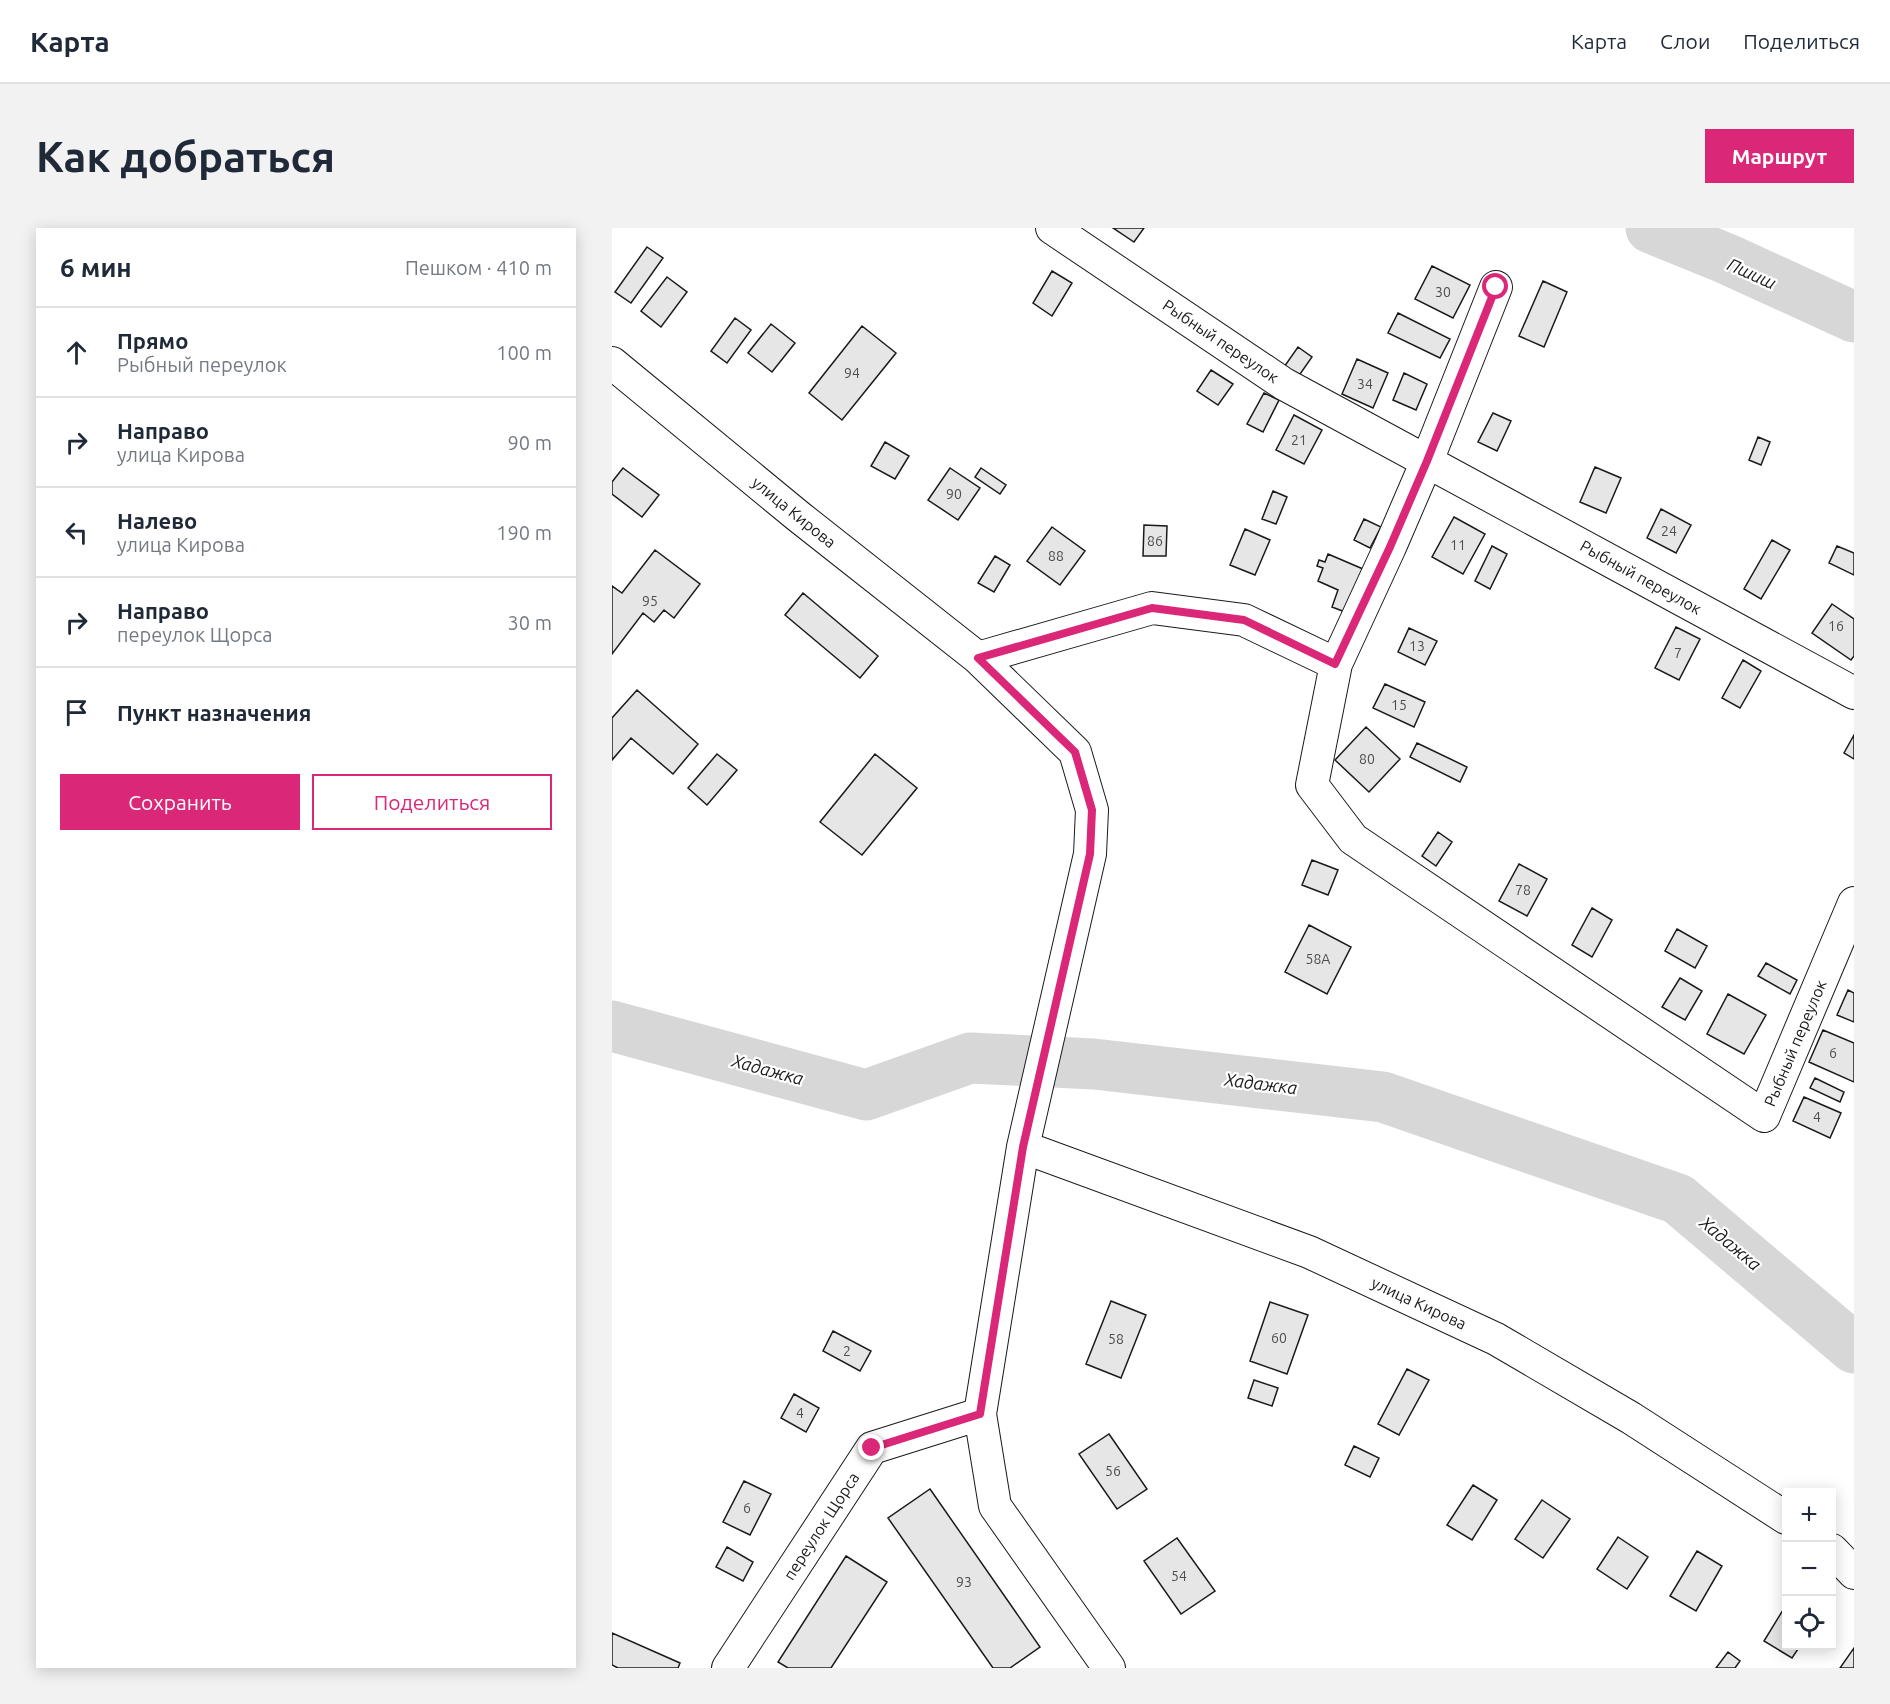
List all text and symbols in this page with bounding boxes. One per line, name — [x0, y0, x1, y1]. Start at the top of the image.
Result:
text: Карта — [30, 26, 110, 57]
text: Карта — [1571, 29, 1627, 53]
text: Слои — [1660, 29, 1710, 53]
text: Поделиться — [1743, 29, 1860, 53]
button: Маршрут — [1705, 129, 1854, 183]
text: Как добраться — [36, 133, 335, 180]
text: 6 мин — [60, 253, 132, 282]
water label: Пшиш — [1725, 253, 1780, 293]
text: Пешком · 410 m — [405, 256, 552, 279]
route start — [1482, 273, 1508, 299]
house number: 30 — [1435, 284, 1451, 300]
street label: Рыбный переулок — [1160, 296, 1282, 386]
text: Прямо — [117, 328, 188, 353]
icon: ahead — [60, 336, 93, 369]
text: 100 m — [496, 341, 552, 364]
text: Рыбный переулок — [117, 353, 287, 376]
house number: 94 — [844, 365, 860, 381]
house number: 34 — [1357, 376, 1373, 392]
text: Направо — [117, 418, 209, 443]
icon: right — [60, 426, 93, 459]
text: 90 m — [508, 431, 552, 454]
house number: 21 — [1291, 432, 1307, 448]
text: улица Кирова — [117, 443, 245, 466]
street label: улица Кирова — [749, 473, 839, 551]
house number: 90 — [946, 486, 962, 502]
text: Налево — [117, 508, 197, 533]
icon: left — [60, 516, 93, 549]
text: 190 m — [496, 521, 552, 544]
house number: 24 — [1661, 523, 1677, 539]
text: улица Кирова — [117, 533, 245, 556]
house number: 86 — [1147, 533, 1163, 549]
street label: Рыбный переулок — [1577, 536, 1705, 618]
house number: 11 — [1450, 537, 1466, 553]
house number: 88 — [1048, 548, 1064, 564]
house number: 95 — [642, 593, 658, 609]
text: Направо — [117, 598, 209, 623]
icon: right — [60, 606, 93, 639]
text: 30 m — [508, 611, 552, 634]
house number: 16 — [1828, 618, 1844, 634]
text: переулок Щорса — [117, 623, 273, 646]
house number: 13 — [1409, 638, 1425, 654]
house number: 7 — [1674, 645, 1682, 661]
icon: arrive — [60, 696, 93, 729]
house number: 15 — [1391, 697, 1407, 713]
text: Пункт назначения — [117, 700, 311, 725]
house number: 80 — [1359, 751, 1375, 767]
button: Сохранить — [60, 774, 300, 830]
button: Поделиться — [312, 774, 552, 830]
house number: 78 — [1515, 882, 1531, 898]
house number: 58А — [1306, 951, 1330, 967]
street label: Рыбный переулок — [1760, 977, 1830, 1109]
house number: 6 — [1829, 1045, 1837, 1061]
water label: Хадажка — [729, 1050, 806, 1088]
water label: Хадажка — [1223, 1069, 1299, 1097]
house number: 4 — [1813, 1109, 1821, 1125]
water label: Хадажка — [1696, 1211, 1766, 1274]
street label: улица Кирова — [1369, 1273, 1469, 1333]
house number: 60 — [1271, 1330, 1287, 1346]
house number: 58 — [1108, 1331, 1124, 1347]
house number: 2 — [843, 1343, 851, 1359]
house number: 4 — [796, 1405, 804, 1421]
route end — [858, 1434, 884, 1460]
house number: 56 — [1105, 1463, 1121, 1479]
street label: переулок Щорса — [780, 1469, 862, 1583]
map controls — [1782, 1488, 1836, 1650]
button: + — [1782, 1488, 1836, 1542]
house number: 6 — [743, 1500, 751, 1516]
button: − — [1782, 1542, 1836, 1596]
house number: 54 — [1171, 1568, 1187, 1584]
house number: 93 — [956, 1574, 972, 1590]
button: locate — [1782, 1596, 1836, 1650]

